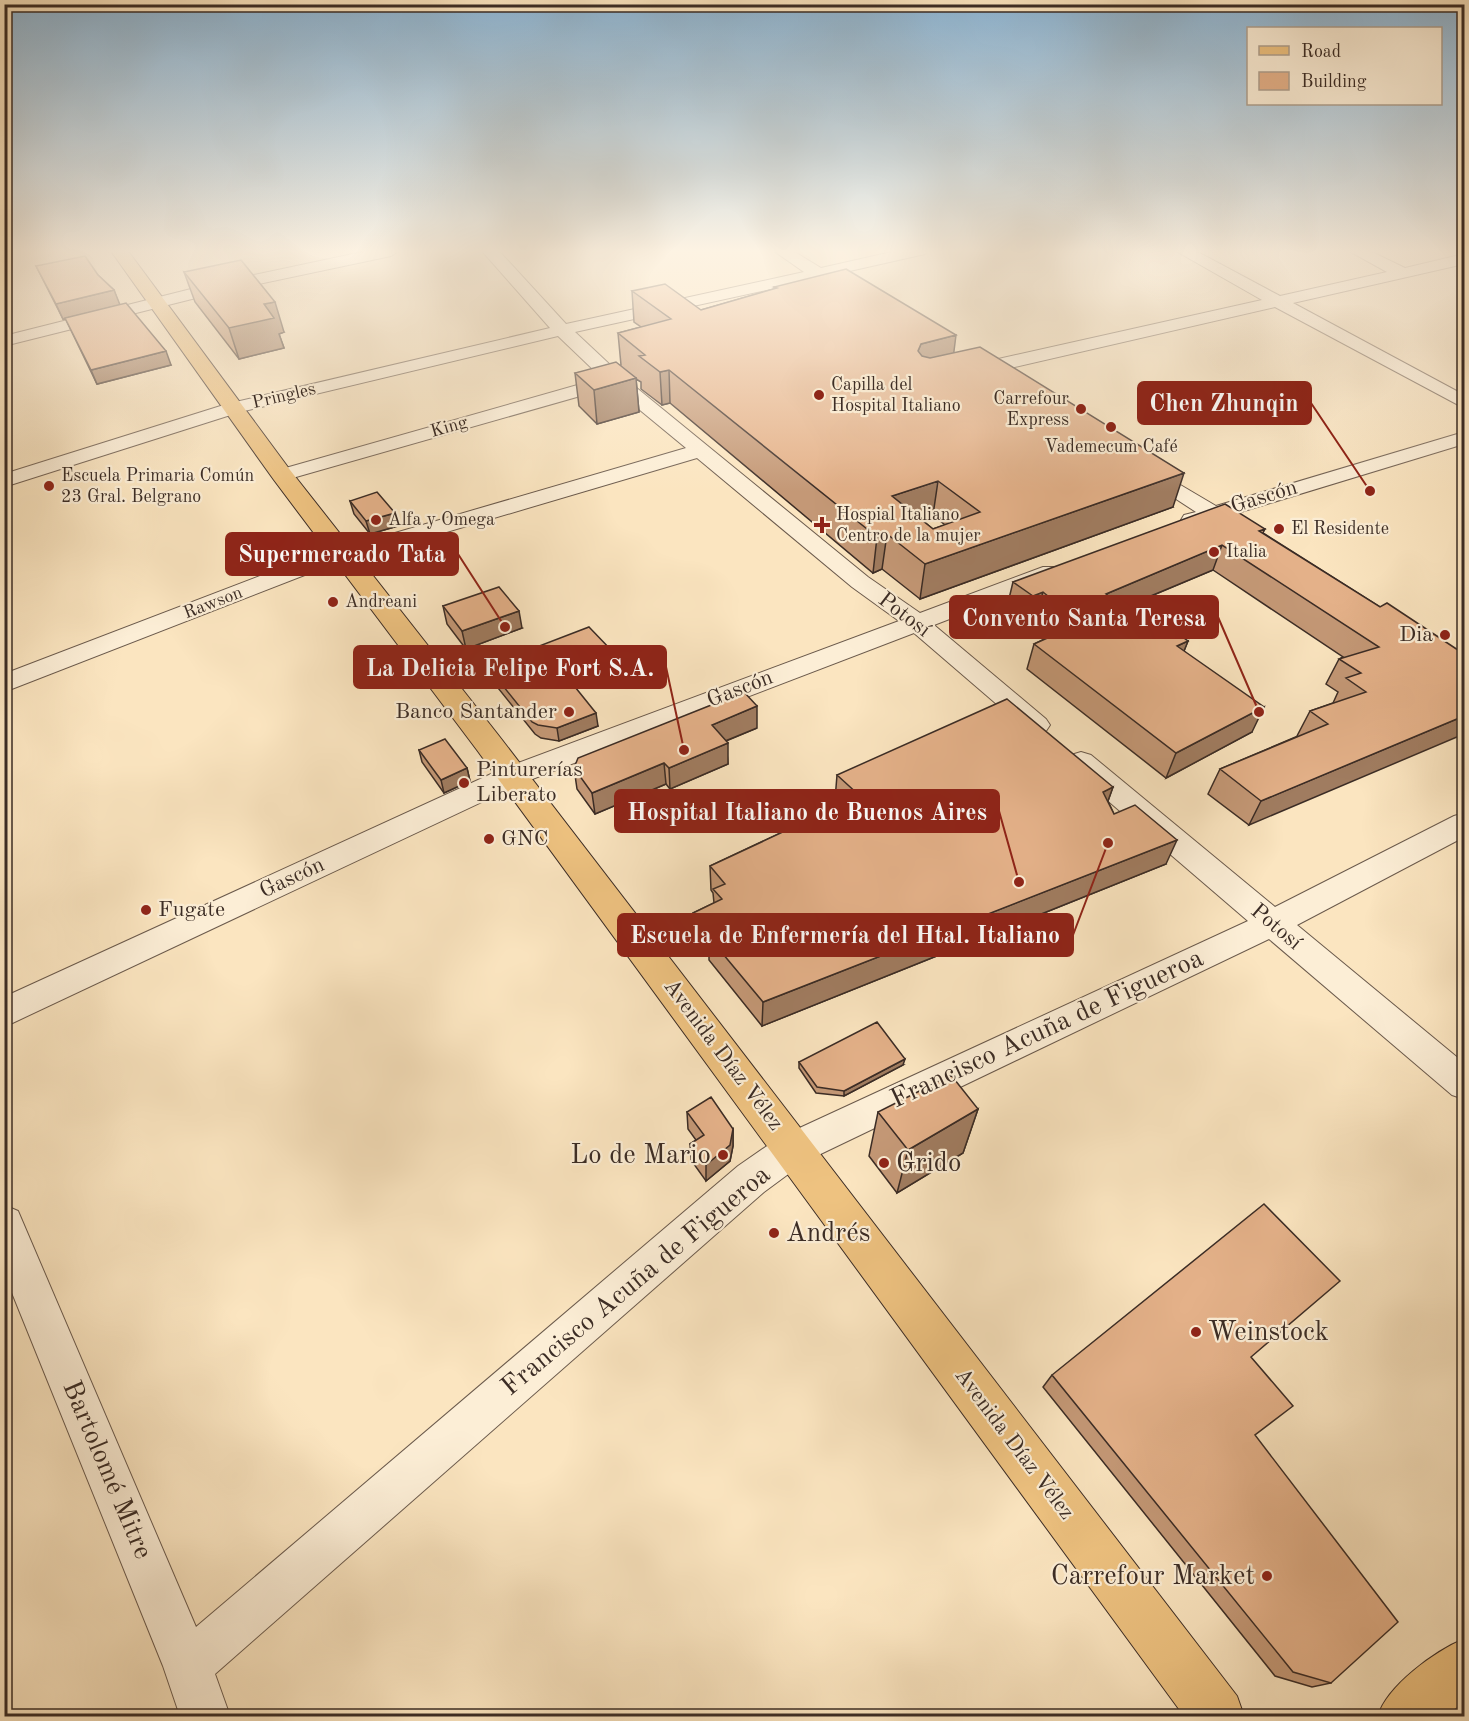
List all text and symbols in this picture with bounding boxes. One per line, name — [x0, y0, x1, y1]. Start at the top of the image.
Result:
legend — [1247, 27, 1442, 105]
text: Road — [1301, 43, 1341, 61]
text: Building — [1301, 73, 1367, 91]
place label: Capilla del Hospital Italiano — [831, 376, 961, 415]
street label: Pringles — [250, 380, 318, 412]
callout: Chen Zhunqin — [1138, 382, 1311, 424]
marker: Capilla del Hospital Italiano — [812, 388, 826, 402]
place label: Carrefour Express — [993, 390, 1070, 429]
text: Chen Zhunqin — [1149, 393, 1299, 417]
marker: Carrefour Express — [1074, 402, 1088, 416]
street label: King — [428, 413, 470, 441]
marker: Vademecum Café — [1104, 420, 1118, 434]
place label: Vademecum Café — [1044, 438, 1178, 456]
place label: Escuela Primaria Común 23 Gral. Belgrano — [61, 467, 254, 506]
street label: Gascón — [1228, 476, 1300, 518]
marker: Escuela Primaria Común 23 Gral. Belgrano — [42, 479, 56, 493]
place label: Hospial Italiano Centro de la mujer — [836, 506, 981, 545]
place label: Alfa y Omega — [388, 511, 495, 529]
marker: Alfa y Omega — [369, 513, 383, 527]
marker: Hospial Italiano Centro de la mujer — [813, 516, 831, 534]
place label: El Residente — [1291, 520, 1389, 538]
marker: El Residente — [1272, 522, 1286, 536]
callout: Supermercado Tata — [226, 533, 458, 575]
place label: Italia — [1226, 543, 1267, 561]
text: Supermercado Tata — [238, 544, 446, 568]
marker: Italia — [1207, 545, 1221, 559]
street label: Rawson — [181, 583, 245, 622]
street label: Potosí — [874, 589, 935, 642]
place label: Andreani — [345, 593, 417, 611]
marker: Andreani — [326, 595, 340, 609]
callout: Convento Santa Teresa — [950, 596, 1218, 638]
text: Convento Santa Teresa — [962, 608, 1206, 632]
place label: Dia — [1399, 624, 1433, 646]
marker: Dia — [1438, 628, 1452, 642]
callout: La Delicia Felipe Fort S.A. — [354, 646, 666, 688]
text: La Delicia Felipe Fort S.A. — [366, 658, 654, 682]
street label: Gascón — [704, 666, 776, 712]
place label: Banco Santander — [395, 701, 557, 723]
marker: Banco Santander — [562, 705, 576, 719]
place label: Pinturerías Liberato — [476, 759, 583, 806]
marker: Pinturerías Liberato — [457, 776, 471, 790]
callout: Hospital Italiano de Buenos Aires — [615, 790, 999, 832]
text: Hospital Italiano de Buenos Aires — [627, 802, 987, 826]
place label: GNC — [501, 828, 549, 850]
marker: GNC — [482, 832, 496, 846]
street label: Gascón — [256, 853, 328, 902]
place label: Fugate — [158, 899, 225, 921]
street label: Potosí — [1246, 900, 1306, 955]
marker: Fugate — [139, 903, 153, 917]
callout: Escuela de Enfermería del Htal. Italiano — [618, 914, 1073, 956]
text: Escuela de Enfermería del Htal. Italiano — [630, 925, 1060, 949]
street label: Francisco Acuña de Figueroa — [886, 945, 1208, 1113]
street label: Avenida Díaz Vélez — [659, 975, 787, 1135]
place label: Lo de Mario — [570, 1142, 711, 1169]
marker: Lo de Mario — [716, 1148, 730, 1162]
place label: Grido — [896, 1150, 961, 1177]
marker: Grido — [877, 1156, 891, 1170]
street label: Francisco Acuña de Figueroa — [496, 1161, 776, 1401]
place label: Andrés — [786, 1220, 871, 1247]
marker: Andrés — [767, 1226, 781, 1240]
place label: Weinstock — [1208, 1319, 1329, 1346]
marker: Weinstock — [1189, 1325, 1203, 1339]
street label: Avenida Díaz Vélez — [950, 1364, 1078, 1524]
street label: Bartolomé Mitre — [57, 1377, 157, 1563]
place label: Carrefour Market — [1051, 1563, 1255, 1590]
marker: Carrefour Market — [1260, 1569, 1274, 1583]

